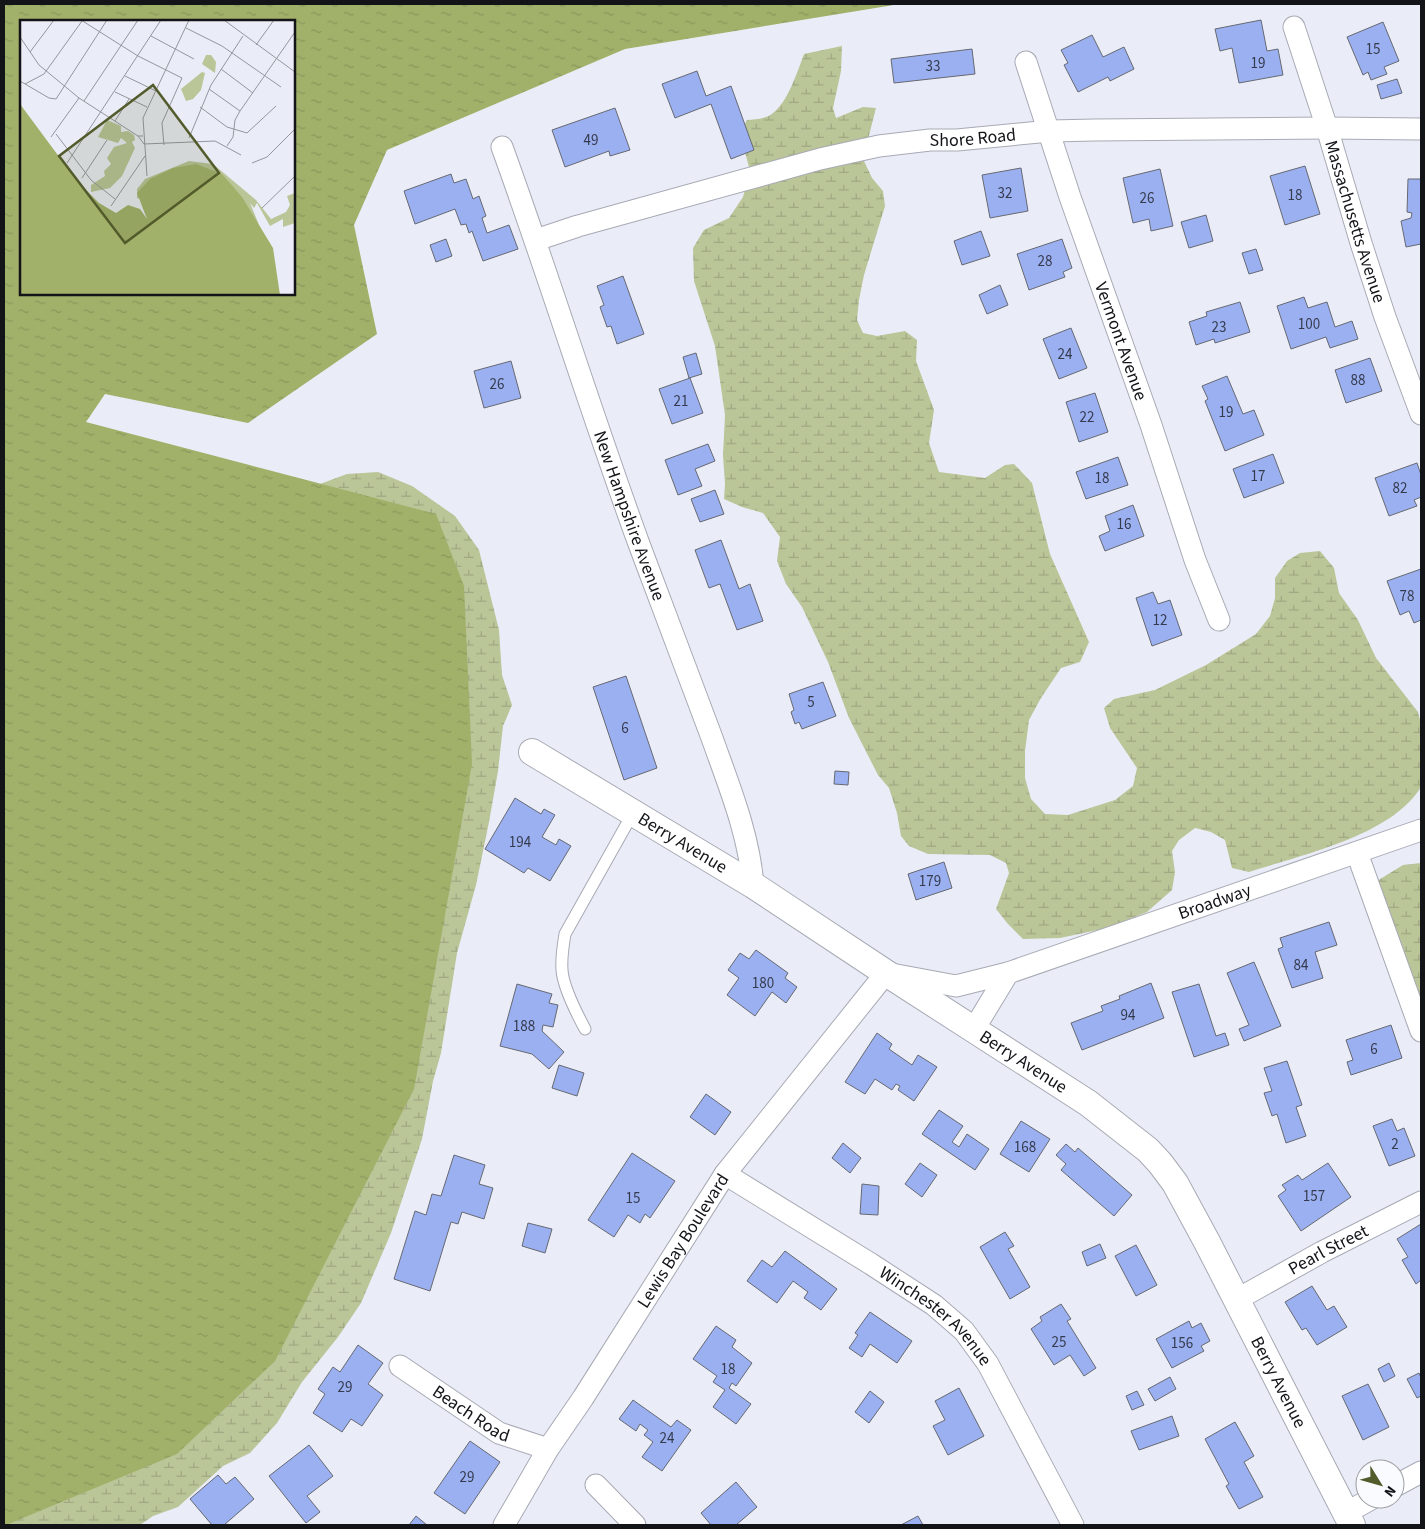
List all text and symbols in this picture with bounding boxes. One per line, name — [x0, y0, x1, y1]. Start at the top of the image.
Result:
inset map — [20, 20, 295, 295]
house number: 15 — [1366, 39, 1380, 60]
house number: 19 — [1251, 53, 1265, 74]
house number: 33 — [926, 56, 940, 77]
street label: Shore Road — [930, 122, 1017, 153]
house number: 49 — [584, 130, 598, 151]
street label: Massachusetts Avenue — [1318, 137, 1392, 306]
house number: 32 — [998, 183, 1012, 204]
house number: 18 — [1288, 185, 1302, 206]
house number: 26 — [1140, 188, 1154, 209]
house number: 28 — [1038, 251, 1052, 272]
street label: Vermont Avenue — [1088, 279, 1153, 404]
house number: 100 — [1298, 314, 1320, 335]
house number: 23 — [1212, 317, 1226, 338]
house number: 24 — [1058, 344, 1073, 365]
house number: 88 — [1351, 370, 1365, 391]
house number: 26 — [490, 374, 504, 395]
house number: 21 — [674, 391, 688, 412]
house number: 19 — [1219, 402, 1233, 423]
house number: 22 — [1080, 407, 1094, 428]
street label: New Hampshire Avenue — [587, 427, 671, 604]
house number: 17 — [1251, 466, 1265, 487]
house number: 18 — [1095, 468, 1109, 489]
house number: 82 — [1393, 478, 1407, 499]
house number: 16 — [1117, 514, 1131, 535]
house number: 78 — [1400, 586, 1414, 607]
house number: 12 — [1153, 610, 1167, 631]
house number: 5 — [807, 692, 815, 713]
house number: 6 — [621, 718, 629, 739]
street label: Berry Avenue — [633, 807, 732, 880]
house number: 194 — [509, 832, 532, 853]
house number: 179 — [919, 871, 941, 892]
street label: Broadway — [1175, 878, 1255, 926]
house number: 84 — [1294, 955, 1309, 976]
house number: 180 — [752, 973, 774, 994]
house number: 94 — [1121, 1005, 1136, 1026]
house number: 188 — [513, 1016, 535, 1037]
street label: Berry Avenue — [974, 1024, 1072, 1100]
house number: 6 — [1370, 1039, 1378, 1060]
house number: 2 — [1391, 1134, 1399, 1155]
house number: 168 — [1014, 1137, 1036, 1158]
street label: Lewis Bay Boulevard — [631, 1169, 735, 1313]
house number: 157 — [1303, 1186, 1325, 1207]
house number: 15 — [626, 1188, 640, 1209]
street label: Pearl Street — [1284, 1219, 1373, 1281]
street label: Winchester Avenue — [874, 1261, 997, 1371]
house number: 25 — [1052, 1332, 1066, 1353]
street label: Berry Avenue — [1244, 1332, 1312, 1433]
house number: 156 — [1171, 1333, 1193, 1354]
house number: 18 — [721, 1359, 735, 1380]
house number: 29 — [338, 1377, 352, 1398]
street label: Beach Road — [427, 1379, 513, 1449]
house number: 24 — [660, 1428, 675, 1449]
north arrow — [1355, 1459, 1405, 1509]
house number: 29 — [460, 1467, 474, 1488]
text: N — [1379, 1481, 1400, 1501]

